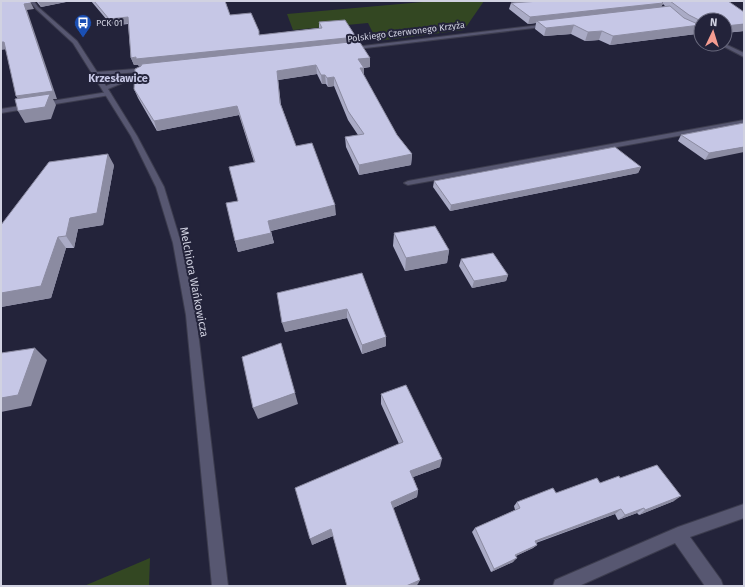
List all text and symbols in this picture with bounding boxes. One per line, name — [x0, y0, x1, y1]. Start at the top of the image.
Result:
north arrow — [693, 12, 733, 52]
bus stop icon: PCK 01 — [73, 13, 93, 38]
text: N — [710, 16, 718, 29]
place label: PCK 01 — [96, 18, 123, 28]
street label: Polskiego Czerwonego Krzyża — [347, 20, 465, 44]
district label: Krzesławice — [88, 72, 148, 85]
street label: Melchiora Wańkowicza — [177, 226, 211, 338]

